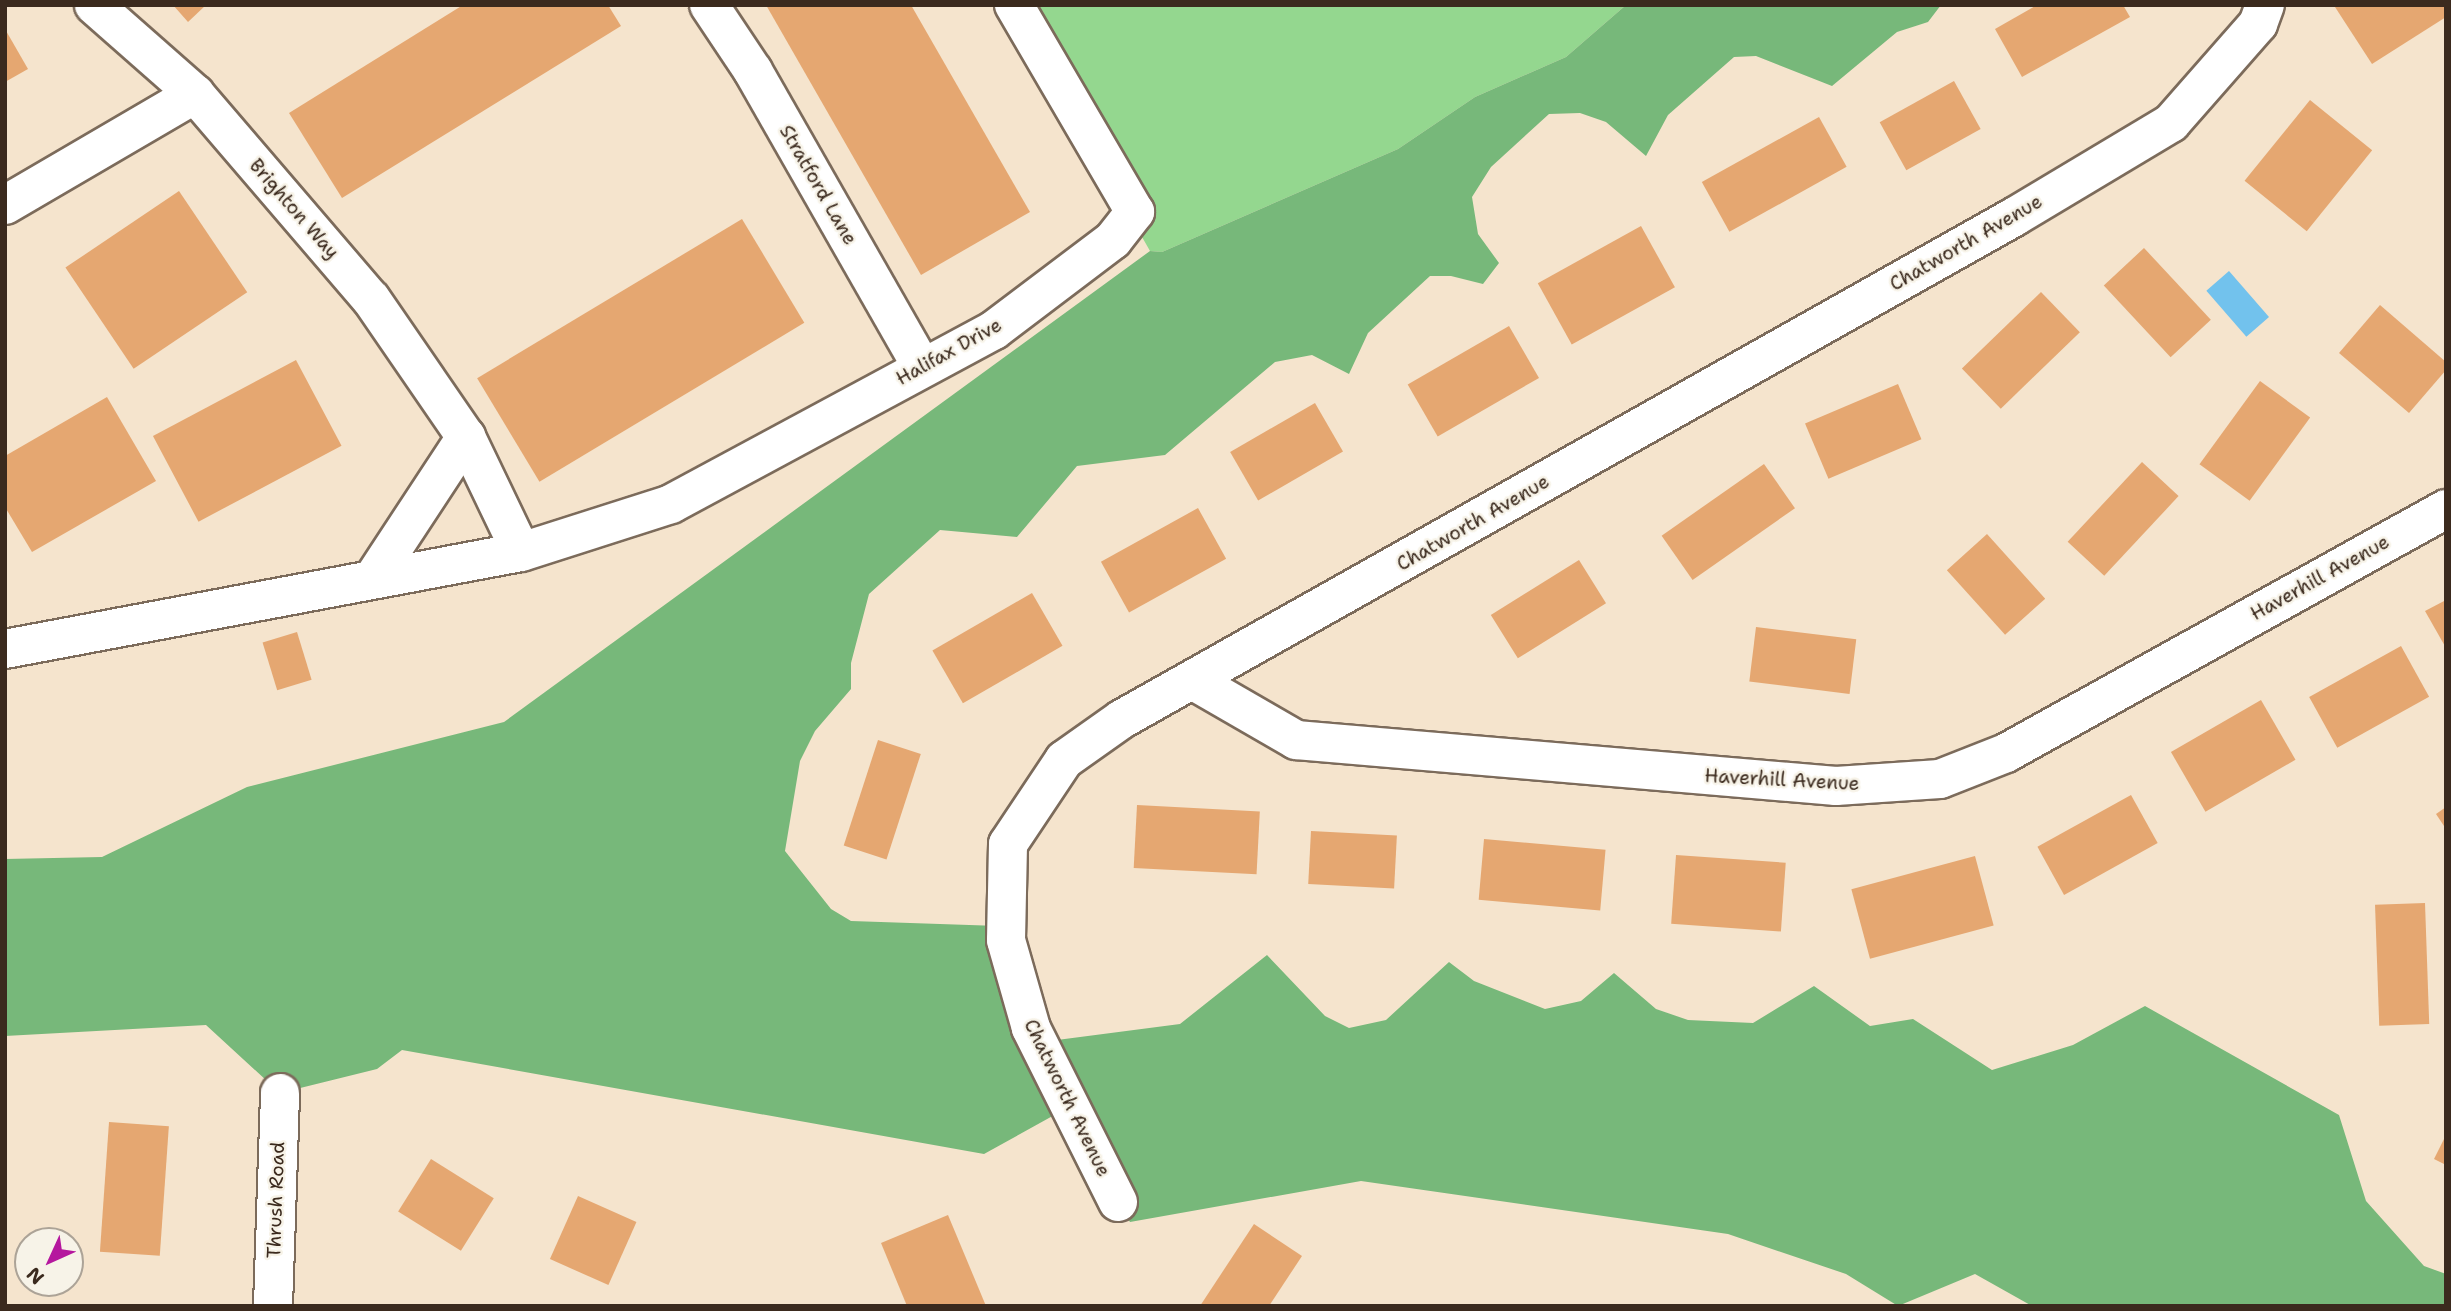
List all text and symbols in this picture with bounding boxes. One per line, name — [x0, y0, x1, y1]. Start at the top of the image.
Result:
street label: Stratford Lane — [775, 121, 861, 249]
street label: Brighton Way — [244, 154, 344, 264]
street label: Chatworth Avenue — [1886, 190, 2046, 296]
street label: Halifax Drive — [892, 314, 1006, 390]
street label: Chatworth Avenue — [1393, 470, 1553, 576]
street label: Haverhill Avenue — [2247, 530, 2393, 626]
street label: Haverhill Avenue — [1704, 765, 1860, 795]
street label: Chatworth Avenue — [1019, 1016, 1115, 1180]
street label: Thrush Road — [263, 1141, 289, 1259]
north arrow — [14, 1227, 84, 1297]
text: N — [21, 1262, 49, 1290]

